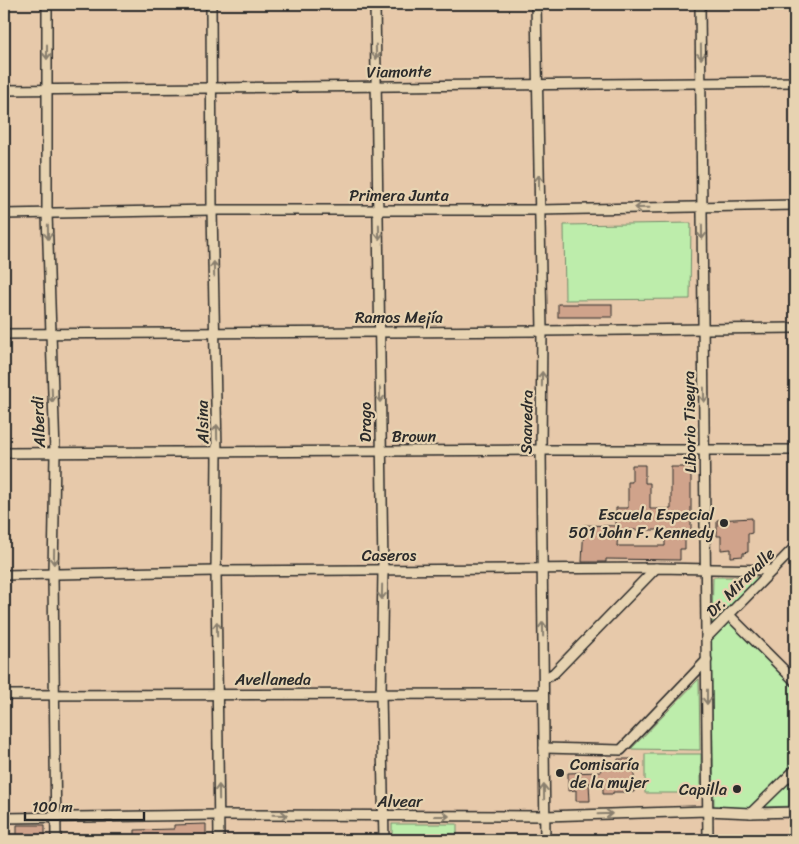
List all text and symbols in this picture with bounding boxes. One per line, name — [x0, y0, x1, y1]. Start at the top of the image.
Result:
one-way arrow — [42, 44, 52, 60]
one-way arrow — [371, 44, 381, 60]
one-way arrow — [696, 44, 706, 60]
street label: Viamonte — [366, 56, 432, 87]
one-way arrow — [534, 174, 544, 190]
street label: Primera Junta — [349, 181, 450, 210]
one-way arrow — [634, 203, 650, 212]
one-way arrow — [43, 224, 53, 240]
one-way arrow — [374, 224, 384, 240]
one-way arrow — [697, 224, 707, 240]
one-way arrow — [209, 261, 219, 278]
street label: Ramos Mejía — [355, 303, 443, 332]
one-way arrow — [537, 371, 547, 388]
street label: Liborio Tiseyra — [674, 371, 705, 473]
one-way arrow — [375, 386, 385, 403]
one-way arrow — [699, 386, 709, 403]
one-way arrow — [48, 387, 57, 403]
street label: Saavedra — [511, 390, 542, 454]
street label: Alberdi — [23, 395, 54, 449]
street label: Alsina — [188, 399, 217, 445]
street label: Drago — [351, 402, 380, 442]
street label: Brown — [392, 422, 437, 451]
one-way arrow — [212, 424, 222, 440]
place label: Escuela Especial 501 John F. Kennedy — [569, 500, 715, 547]
marker: Escuela Especial 501 John F. Kennedy — [718, 517, 730, 529]
street label: Caseros — [362, 541, 417, 570]
street label: Dr. Miravalle — [699, 541, 782, 624]
one-way arrow — [49, 549, 58, 565]
one-way arrow — [377, 584, 387, 600]
one-way arrow — [212, 621, 222, 638]
one-way arrow — [538, 621, 548, 638]
street label: Avellaneda — [234, 665, 311, 694]
one-way arrow — [702, 689, 712, 705]
place label: Comisaría de la mujer — [570, 750, 650, 797]
marker: Comisaría de la mujer — [554, 767, 566, 779]
place label: Capilla — [679, 775, 727, 804]
marker: Capilla — [731, 783, 743, 795]
one-way arrow — [214, 784, 224, 800]
one-way arrow — [540, 784, 549, 800]
street label: Alvear — [376, 787, 424, 816]
scale bar — [25, 789, 144, 821]
text: 100 m — [32, 794, 73, 820]
one-way arrow — [596, 809, 613, 819]
one-way arrow — [272, 810, 288, 820]
one-way arrow — [434, 811, 450, 821]

